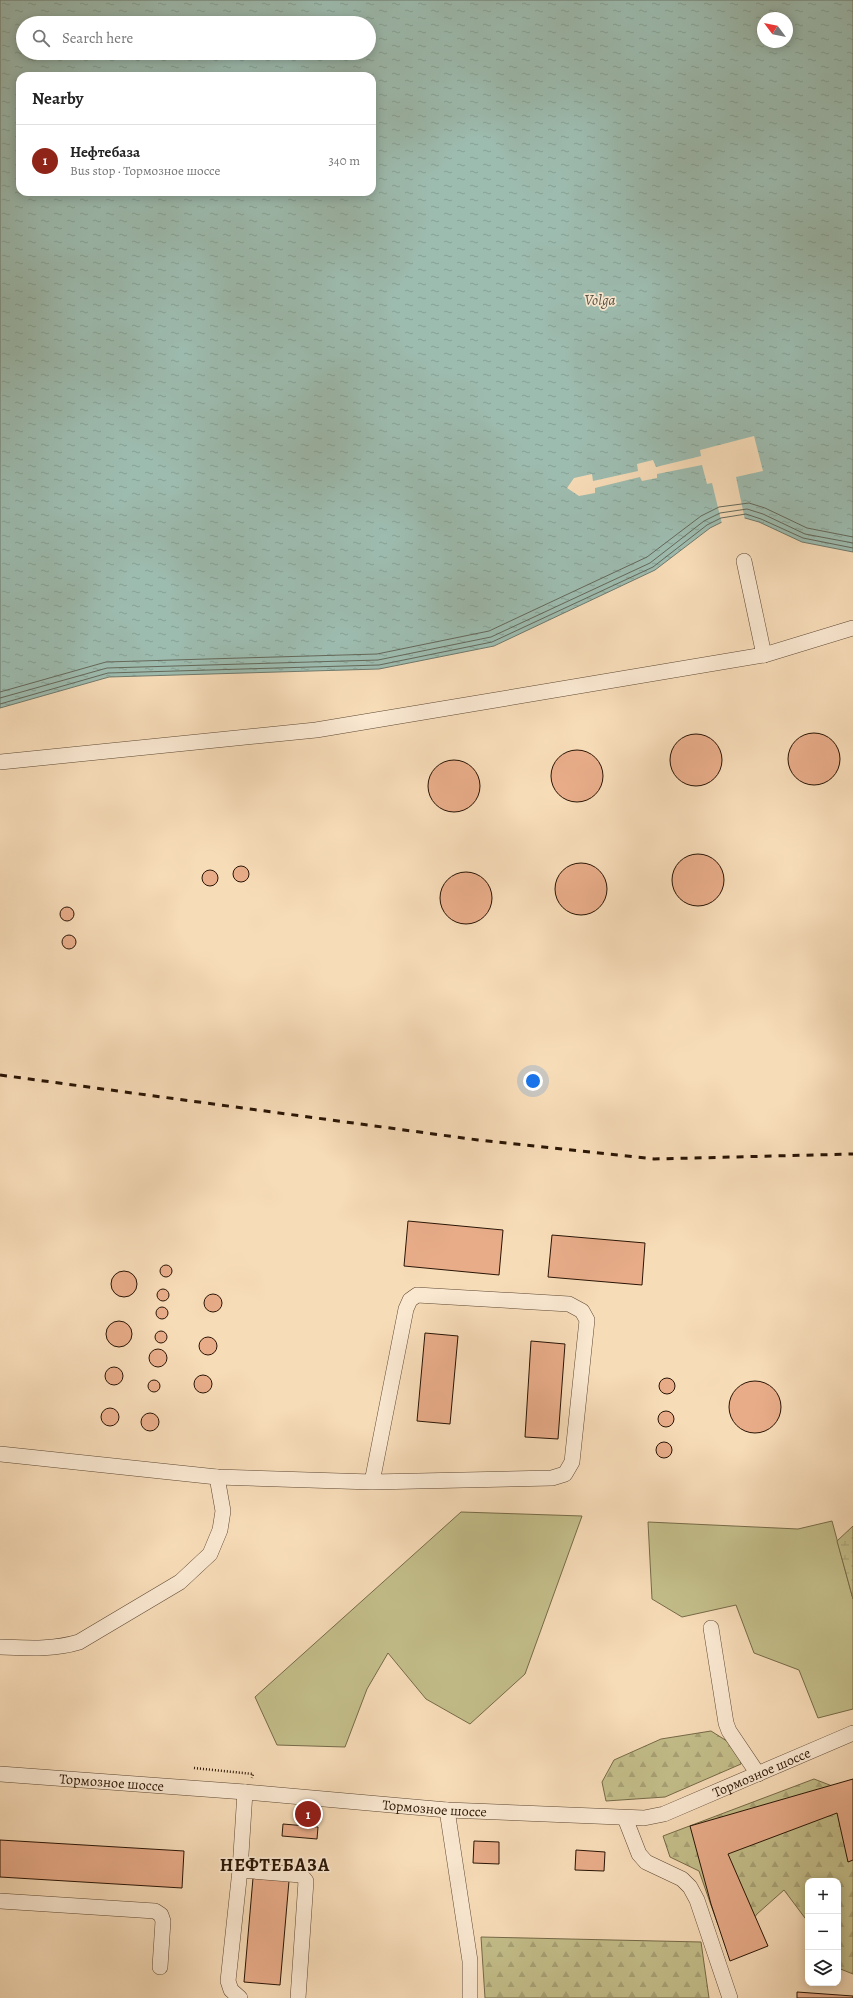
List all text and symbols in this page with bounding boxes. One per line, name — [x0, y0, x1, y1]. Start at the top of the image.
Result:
north arrow — [757, 12, 793, 48]
search box — [16, 16, 376, 60]
icon: search — [30, 27, 52, 49]
text: Search here — [62, 28, 133, 48]
text: Nearby — [32, 87, 83, 110]
text: Нефтебаза — [70, 142, 140, 162]
text: 1 — [43, 152, 47, 169]
text: 340 m — [328, 152, 360, 169]
text: Bus stop · Тормозное шоссе — [70, 162, 220, 179]
water label: Volga — [584, 290, 616, 310]
your location — [523, 1071, 543, 1091]
street label: Тормозное шоссе — [709, 1743, 813, 1802]
street label: Тормозное шоссе — [59, 1769, 165, 1796]
street label: Тормозное шоссе — [382, 1795, 487, 1821]
pin: 1 — [295, 1799, 321, 1829]
district label: НЕФТЕБАЗА — [220, 1853, 330, 1877]
map controls — [805, 1878, 841, 1986]
button: + — [805, 1878, 841, 1914]
button: − — [805, 1914, 841, 1950]
button: layers — [805, 1950, 841, 1986]

